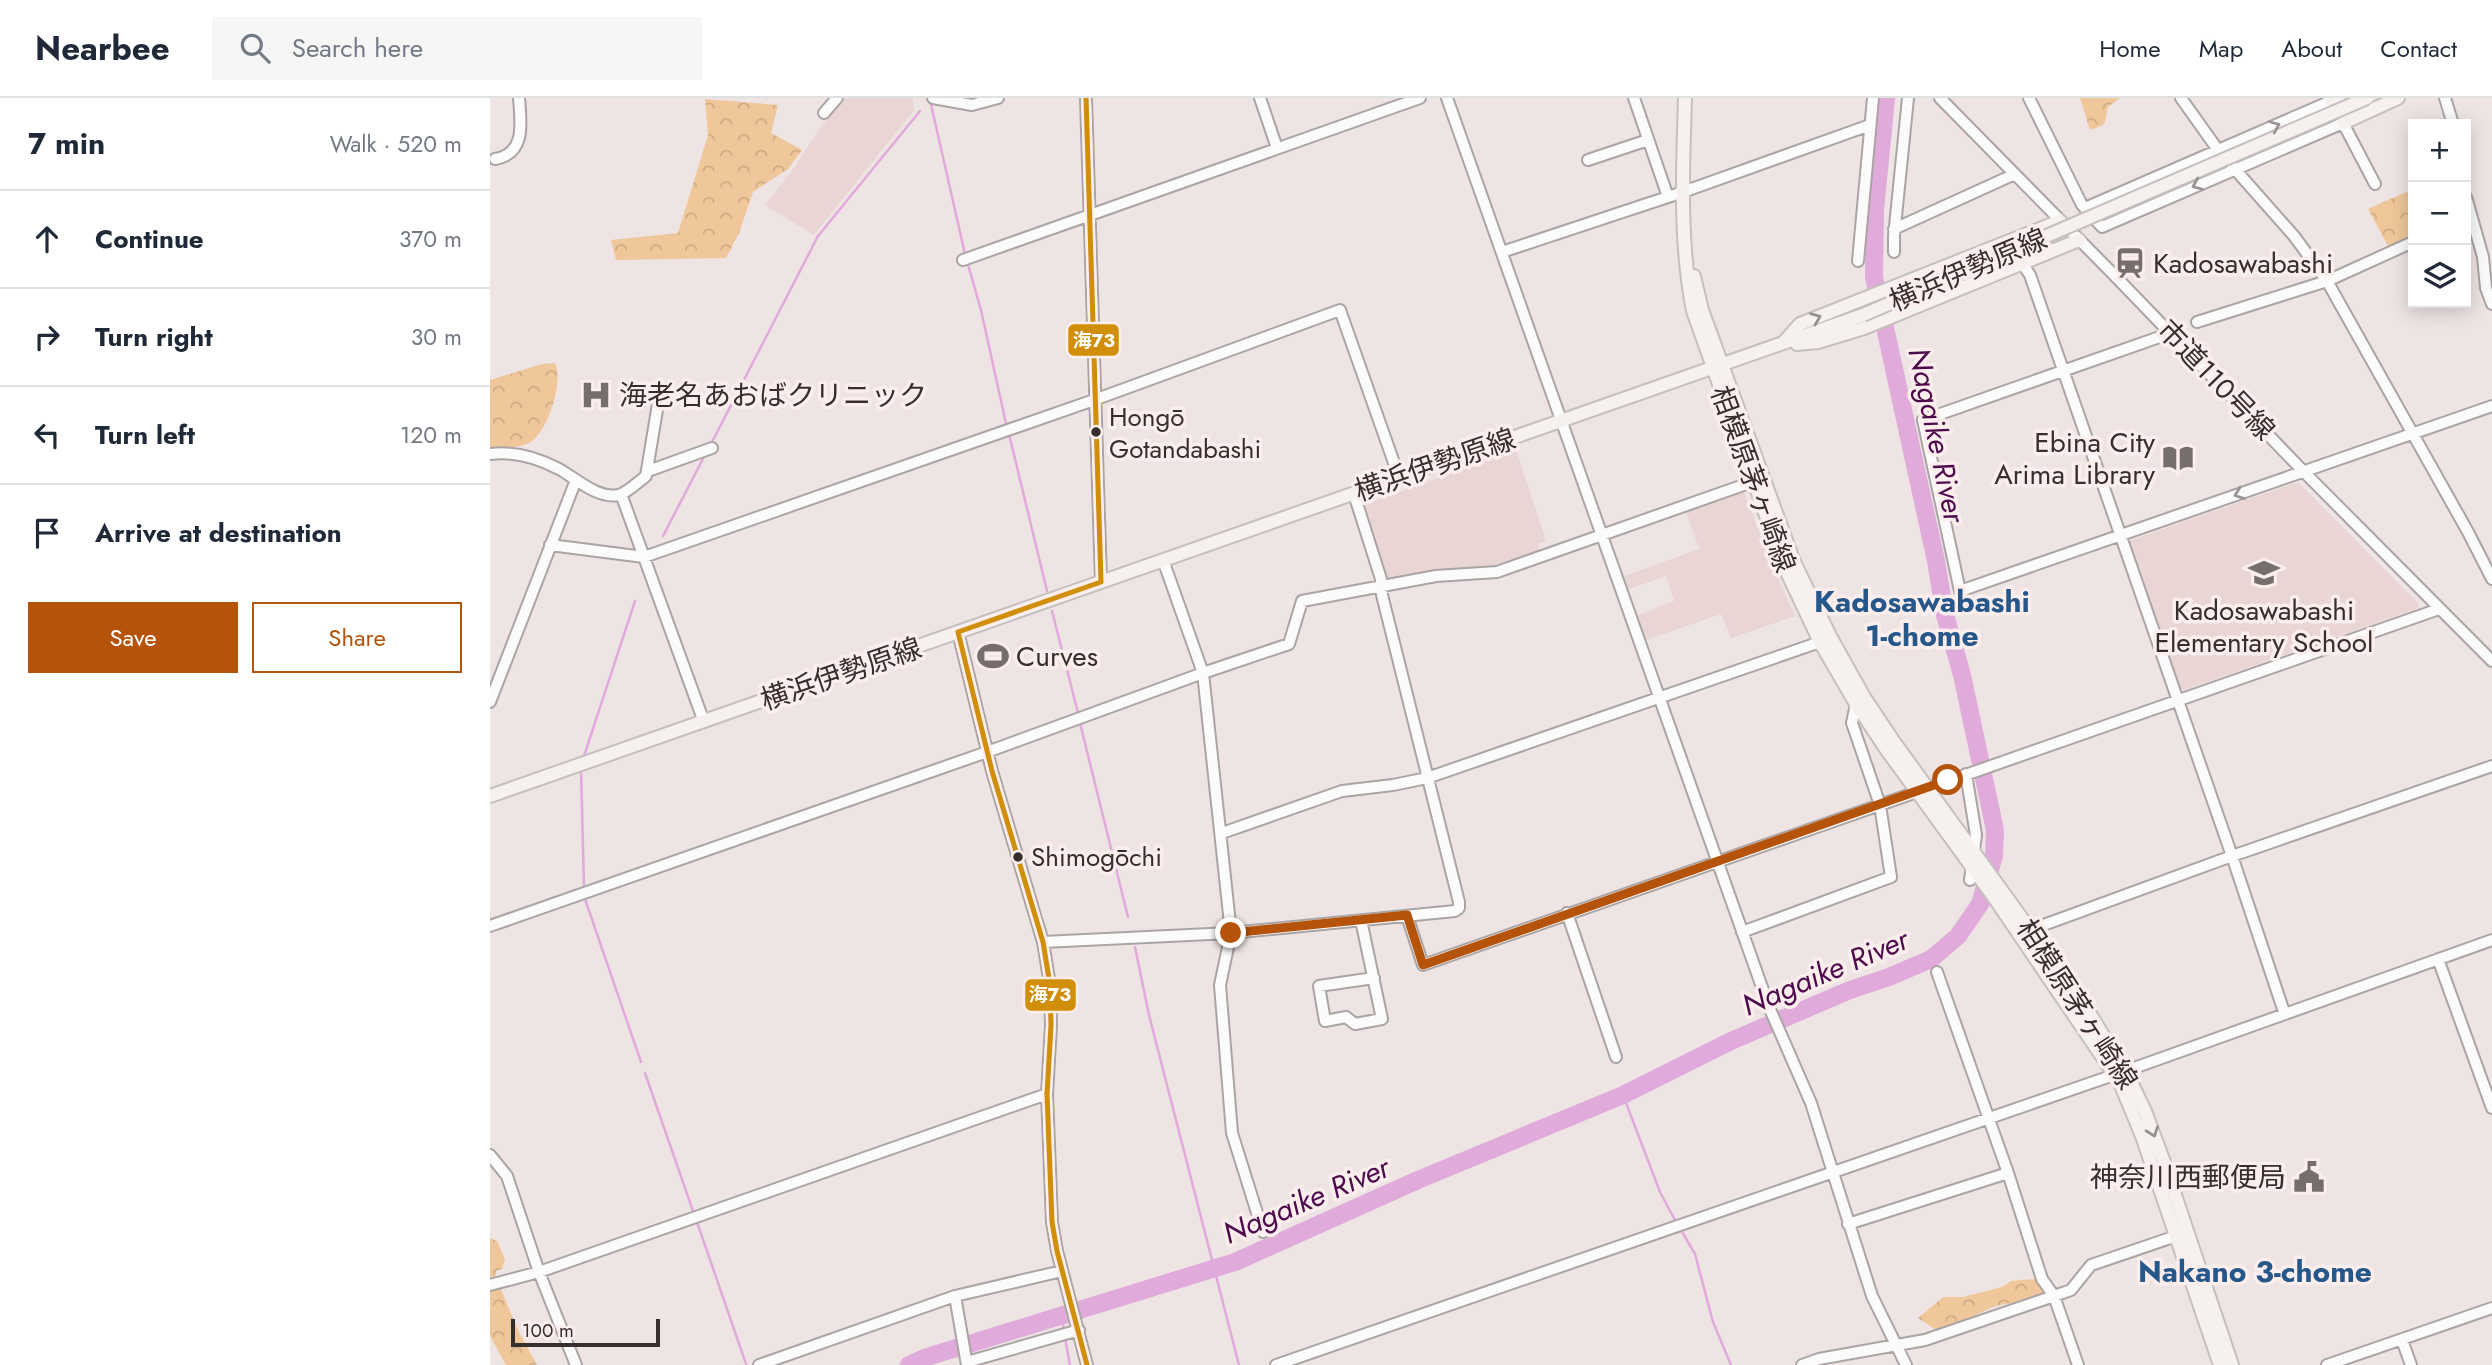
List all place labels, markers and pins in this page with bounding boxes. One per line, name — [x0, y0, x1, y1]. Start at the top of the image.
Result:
place label: Kadosawabashi — [2153, 243, 2333, 284]
station icon: Kadosawabashi — [2113, 246, 2147, 280]
place label: 海老名あおばクリニック — [619, 375, 927, 416]
hospital icon: 海老名あおばクリニック — [579, 378, 613, 412]
place label: Hongō Gotandabashi — [1109, 398, 1261, 468]
place label: Ebina City Arima Library — [1994, 422, 2156, 495]
marker: Hongō Gotandabashi — [1089, 425, 1103, 439]
library icon: Ebina City Arima Library — [2161, 441, 2195, 475]
school or university icon: Kadosawabashi Elementary School — [2247, 556, 2281, 590]
place label: Kadosawabashi Elementary School — [2154, 590, 2374, 663]
place label: Curves — [1016, 636, 1098, 677]
sports icon: Curves — [976, 639, 1010, 673]
place label: Shimogōchi — [1031, 838, 1162, 876]
marker: Shimogōchi — [1011, 850, 1025, 864]
place label: 神奈川西郵便局 — [2090, 1157, 2286, 1198]
public building icon: 神奈川西郵便局 — [2292, 1160, 2326, 1194]

